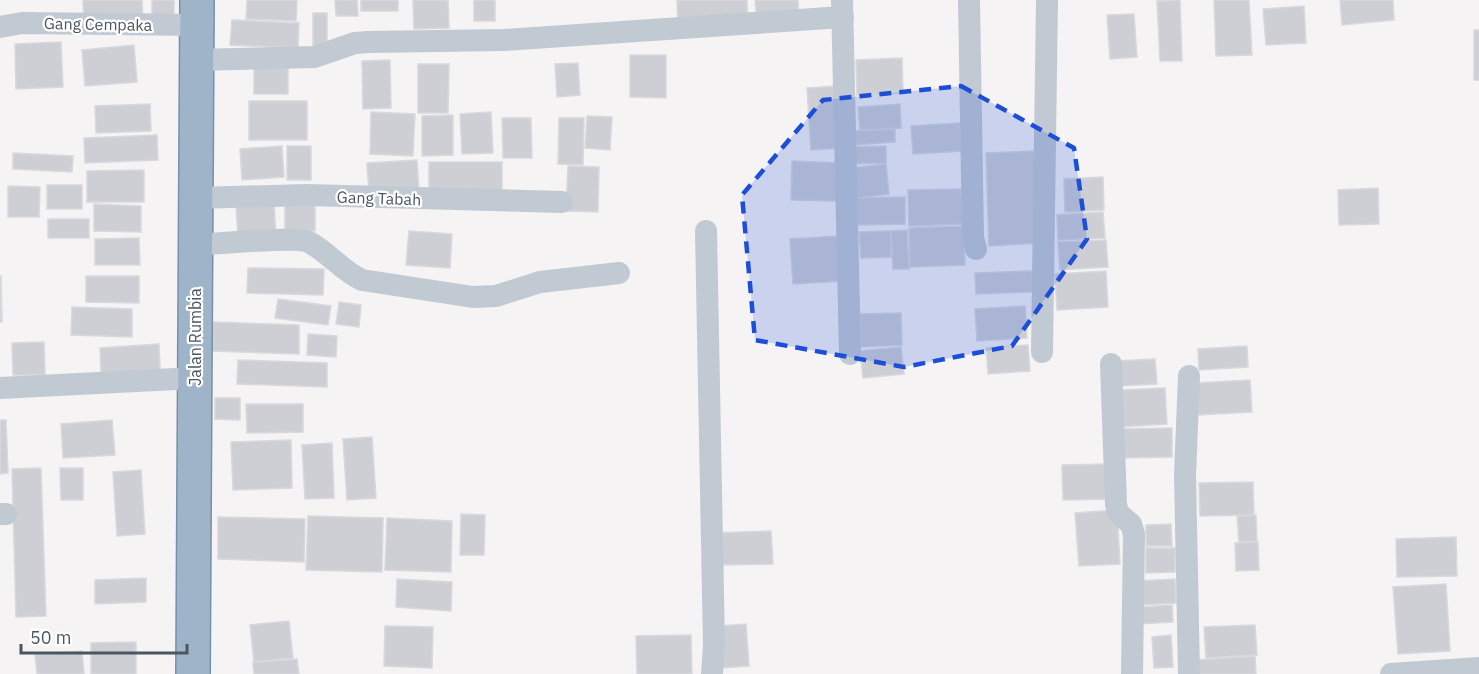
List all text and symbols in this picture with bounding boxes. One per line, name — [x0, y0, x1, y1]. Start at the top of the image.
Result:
street label: Gang Cempaka — [44, 13, 153, 35]
street label: Gang Tabah — [336, 187, 422, 209]
street label: Jalan Rumbia — [185, 288, 205, 386]
scale bar — [21, 617, 188, 655]
text: 50 m — [30, 626, 72, 649]

